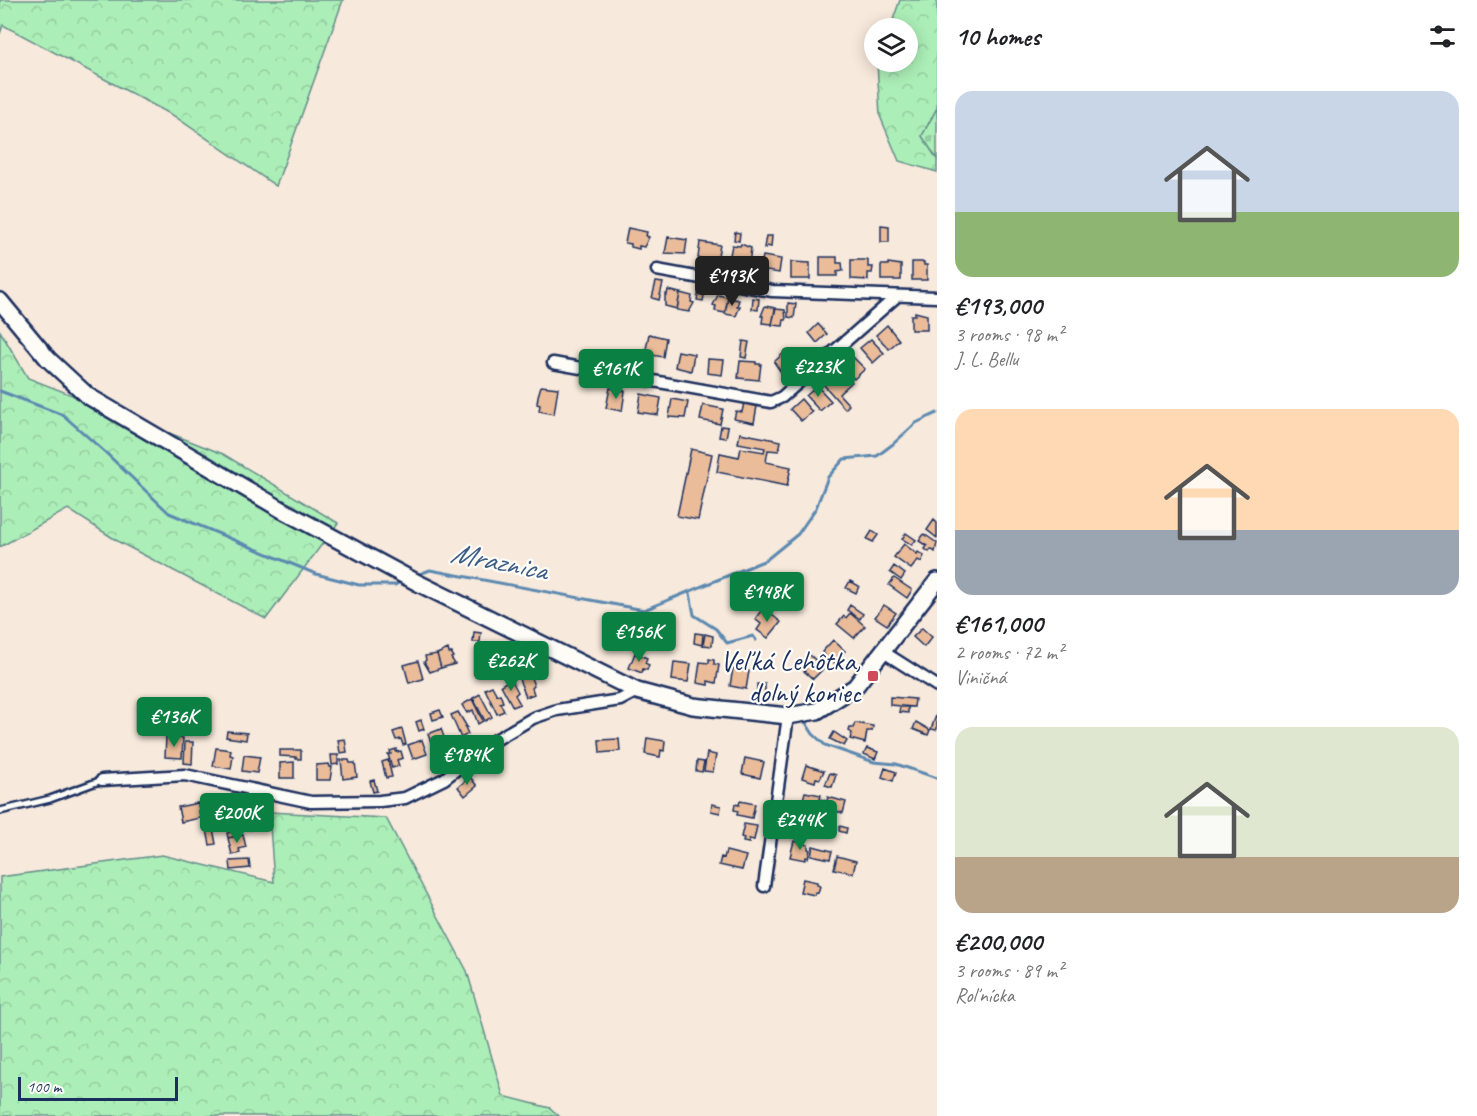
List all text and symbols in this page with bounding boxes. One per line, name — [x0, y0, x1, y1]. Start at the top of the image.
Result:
map controls — [864, 18, 918, 72]
button: layers — [864, 18, 918, 72]
text: 10 homes — [955, 20, 1040, 53]
icon: filters — [1426, 20, 1459, 53]
icon: home — [1153, 130, 1261, 238]
pin: €193K — [690, 256, 774, 307]
text: €193K — [709, 263, 755, 288]
text: €193,000 — [955, 289, 1042, 322]
text: 3 rooms · 98 m² — [955, 322, 1063, 347]
pin: €223K — [776, 347, 860, 398]
text: J. L. Bellu — [955, 347, 1019, 372]
pin: €161K — [574, 349, 658, 400]
text: €223K — [795, 354, 841, 379]
text: €161K — [593, 356, 639, 381]
icon: home — [1153, 448, 1261, 556]
water label: Mraznica — [448, 533, 554, 590]
pin: €148K — [725, 572, 809, 623]
text: €148K — [744, 579, 790, 604]
text: €161,000 — [955, 607, 1043, 640]
pin: €156K — [597, 612, 681, 663]
text: €156K — [616, 619, 662, 644]
text: 2 rooms · 72 m² — [955, 640, 1063, 665]
pin: €262K — [469, 641, 553, 692]
place label: Veľká Lehôtka, dolný koniec — [720, 643, 863, 710]
text: €262K — [488, 648, 534, 673]
text: Viničná — [955, 665, 1006, 690]
marker: Veľká Lehôtka, dolný koniec — [866, 669, 880, 683]
pin: €136K — [132, 697, 216, 748]
text: €136K — [151, 704, 197, 729]
pin: €184K — [425, 735, 509, 786]
text: €184K — [444, 742, 490, 767]
icon: home — [1153, 766, 1261, 874]
pin: €200K — [195, 793, 279, 844]
text: €200K — [214, 800, 260, 825]
pin: €244K — [758, 800, 842, 851]
text: €244K — [777, 807, 823, 832]
text: €200,000 — [955, 925, 1042, 958]
text: 3 rooms · 89 m² — [955, 958, 1063, 983]
text: Roľnícka — [955, 983, 1015, 1008]
scale bar — [18, 1074, 178, 1102]
text: 100 m — [27, 1077, 61, 1097]

